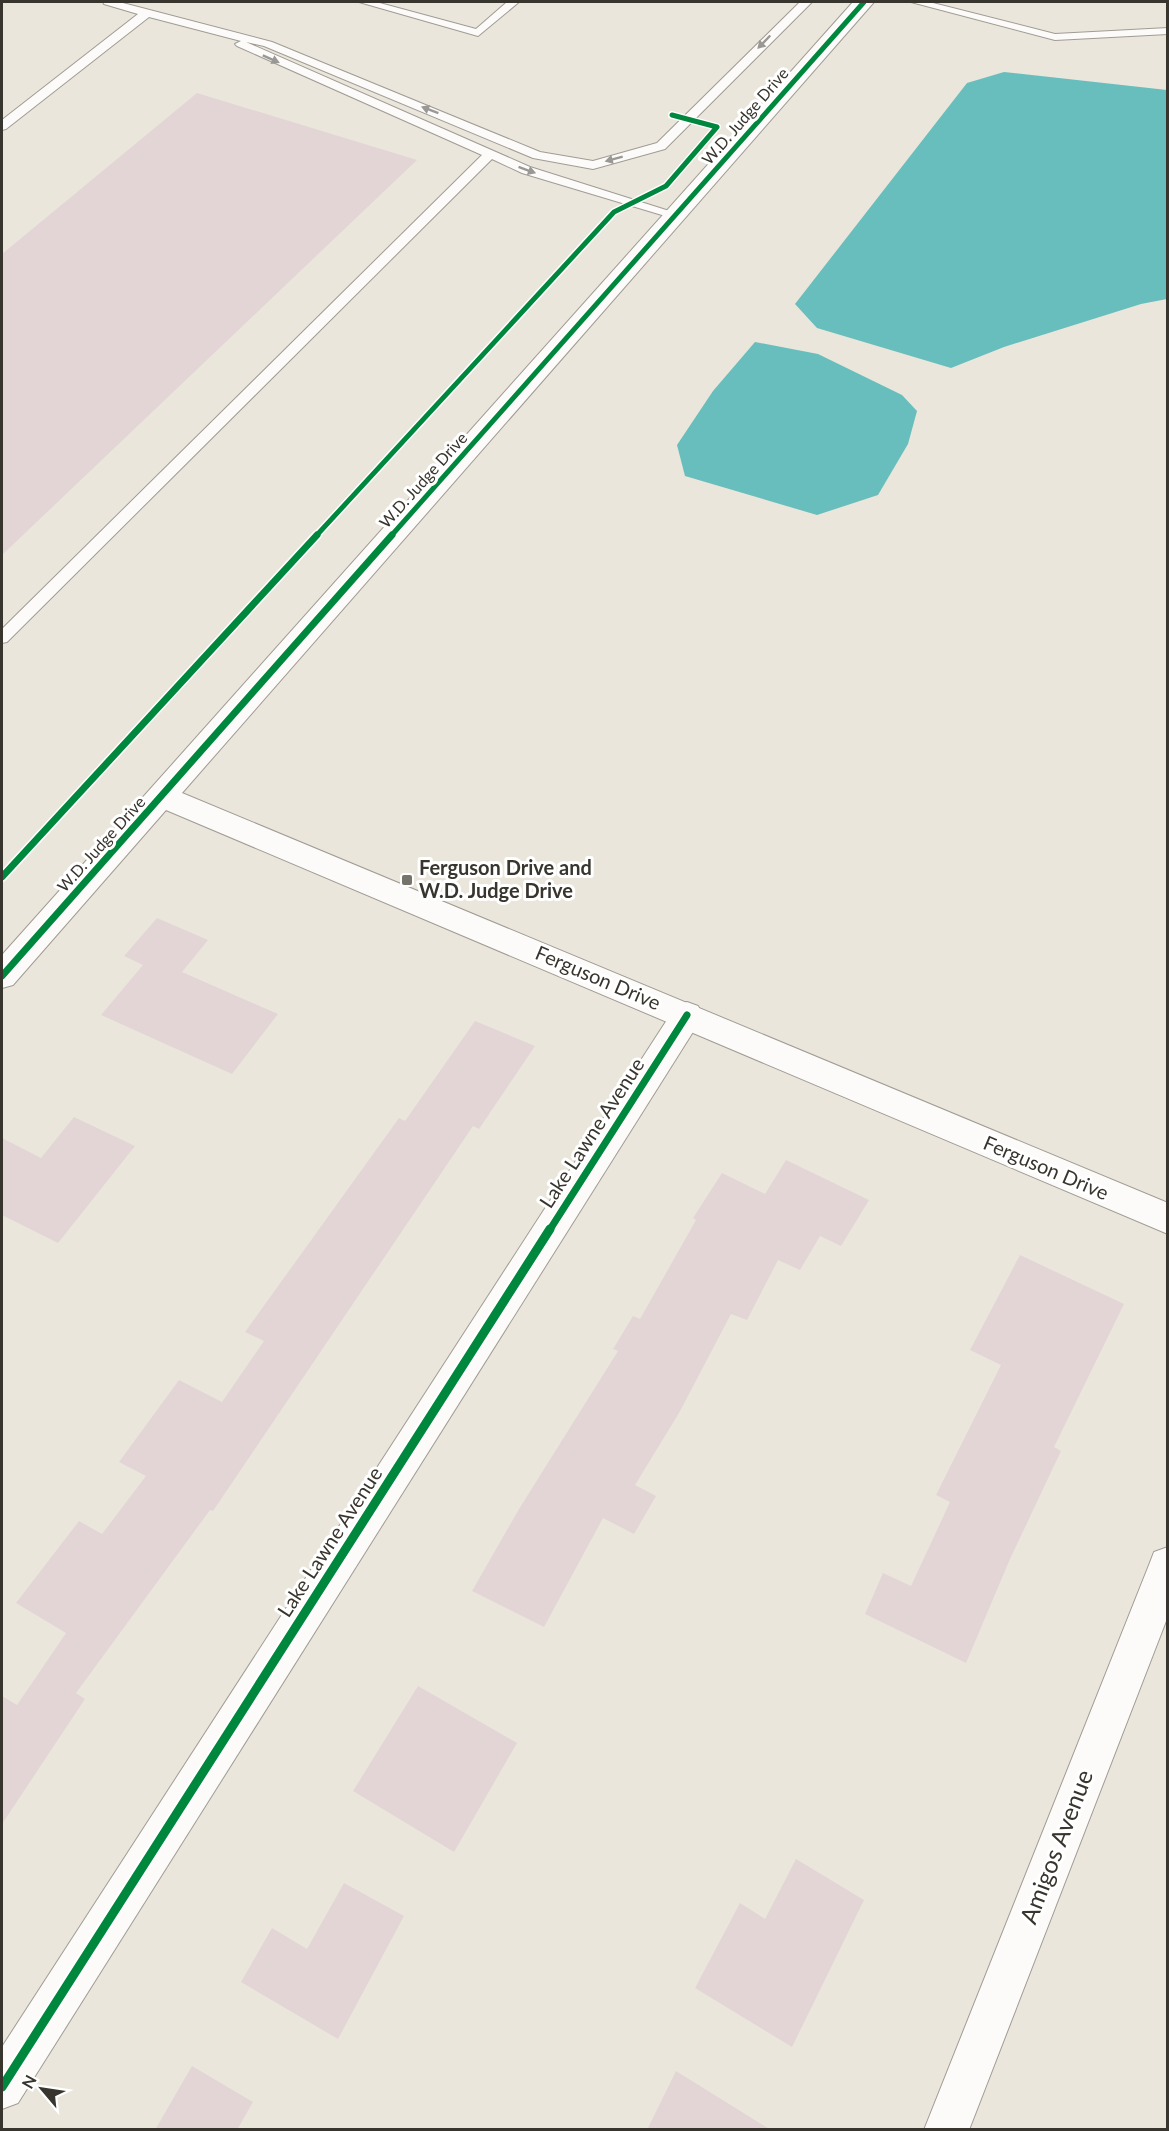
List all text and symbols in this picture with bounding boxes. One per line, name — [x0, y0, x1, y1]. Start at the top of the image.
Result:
one-way arrow — [757, 34, 771, 48]
one-way arrow — [262, 54, 280, 64]
street label: W.D. Judge Drive — [697, 63, 792, 168]
one-way arrow — [421, 104, 439, 114]
one-way arrow — [605, 155, 623, 164]
one-way arrow — [518, 165, 536, 175]
street label: W.D. Judge Drive — [375, 428, 471, 531]
street label: W.D. Judge Drive — [53, 792, 149, 895]
place label: Ferguson Drive and W.D. Judge Drive — [419, 855, 592, 902]
marker: Ferguson Drive and W.D. Judge Drive — [400, 873, 414, 887]
street label: Ferguson Drive — [532, 940, 665, 1014]
street label: Lake Lawne Avenue — [534, 1053, 649, 1212]
street label: Ferguson Drive — [980, 1130, 1113, 1204]
street label: Lake Lawne Avenue — [272, 1462, 387, 1621]
street label: Amigos Avenue — [1013, 1765, 1098, 1928]
north arrow — [12, 2059, 72, 2119]
text: N — [17, 2071, 40, 2091]

